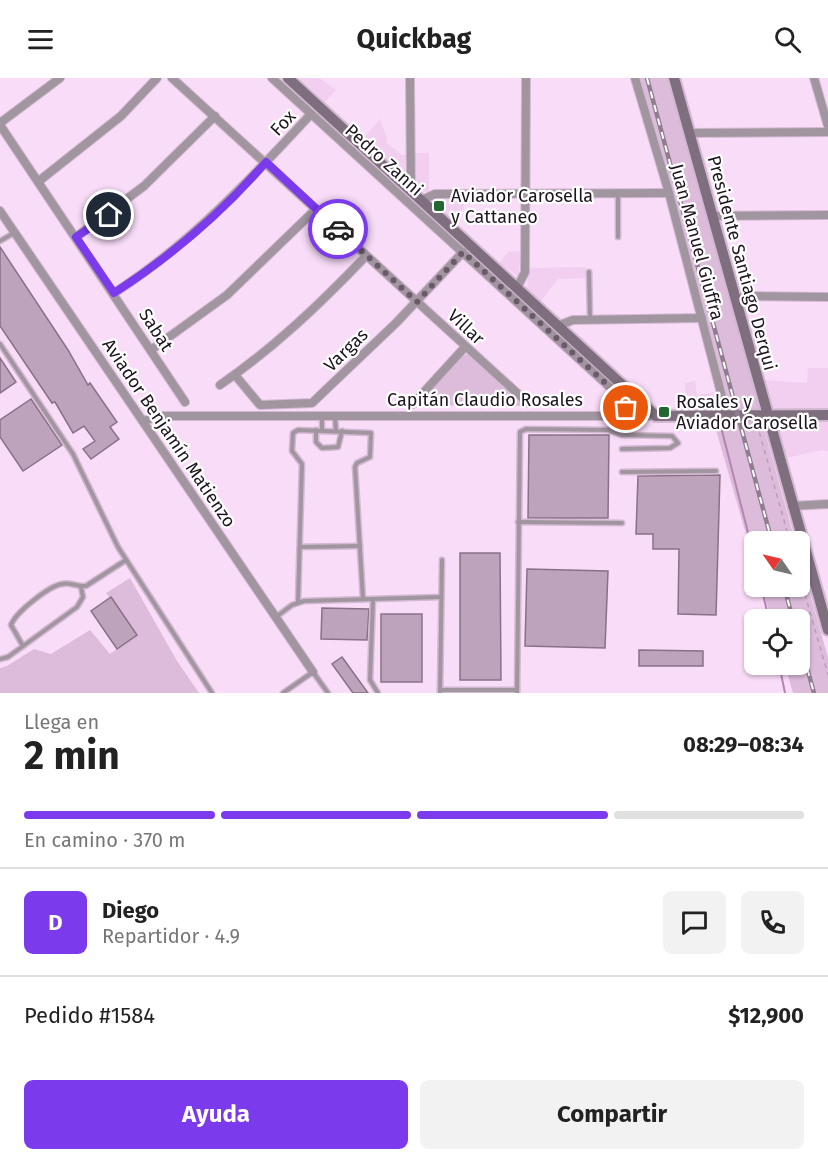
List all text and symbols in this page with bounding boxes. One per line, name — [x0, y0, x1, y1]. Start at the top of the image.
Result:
icon: menu — [24, 23, 57, 56]
text: Quickbag — [357, 23, 471, 55]
icon: search — [771, 23, 804, 56]
street label: Fox — [266, 105, 301, 140]
street label: Pedro Zanni — [340, 119, 428, 201]
street label: Presidente Santiago Derqui — [703, 153, 781, 373]
street label: Juan Manuel Giuffra — [666, 161, 728, 323]
place label: Aviador Carosella y Cattaneo — [451, 185, 593, 228]
pin — [83, 189, 134, 240]
icon: home — [92, 198, 125, 231]
courier — [308, 199, 368, 259]
marker: Aviador Carosella y Cattaneo — [432, 199, 446, 213]
icon: car — [322, 213, 355, 246]
street label: Sabat — [134, 305, 178, 356]
street label: Villar — [443, 305, 489, 349]
street label: Vargas — [319, 324, 373, 376]
street label: Aviador Benjamín Matienzo — [98, 334, 240, 532]
pin — [600, 382, 651, 433]
street label: Capitán Claudio Rosales — [387, 389, 583, 411]
icon: bag — [609, 391, 642, 424]
place label: Rosales y Aviador Carosella — [676, 391, 818, 434]
marker: Rosales y Aviador Carosella — [657, 405, 671, 419]
north arrow — [744, 531, 810, 597]
map controls — [744, 531, 810, 675]
button: locate — [744, 609, 810, 675]
text: Llega en — [24, 710, 99, 734]
text: 08:29–08:34 — [683, 731, 804, 758]
text: 2 min — [24, 733, 120, 779]
text: En camino · 370 m — [24, 828, 185, 852]
button: chat — [663, 891, 726, 954]
button: phone — [741, 891, 804, 954]
text: Diego — [102, 897, 159, 924]
text: D — [48, 909, 63, 936]
text: Repartidor · 4.9 — [102, 924, 240, 948]
text: Pedido #1584 — [24, 1002, 155, 1029]
text: $12,900 — [728, 1002, 804, 1029]
button: Ayuda — [24, 1080, 408, 1149]
button: Compartir — [420, 1080, 804, 1149]

